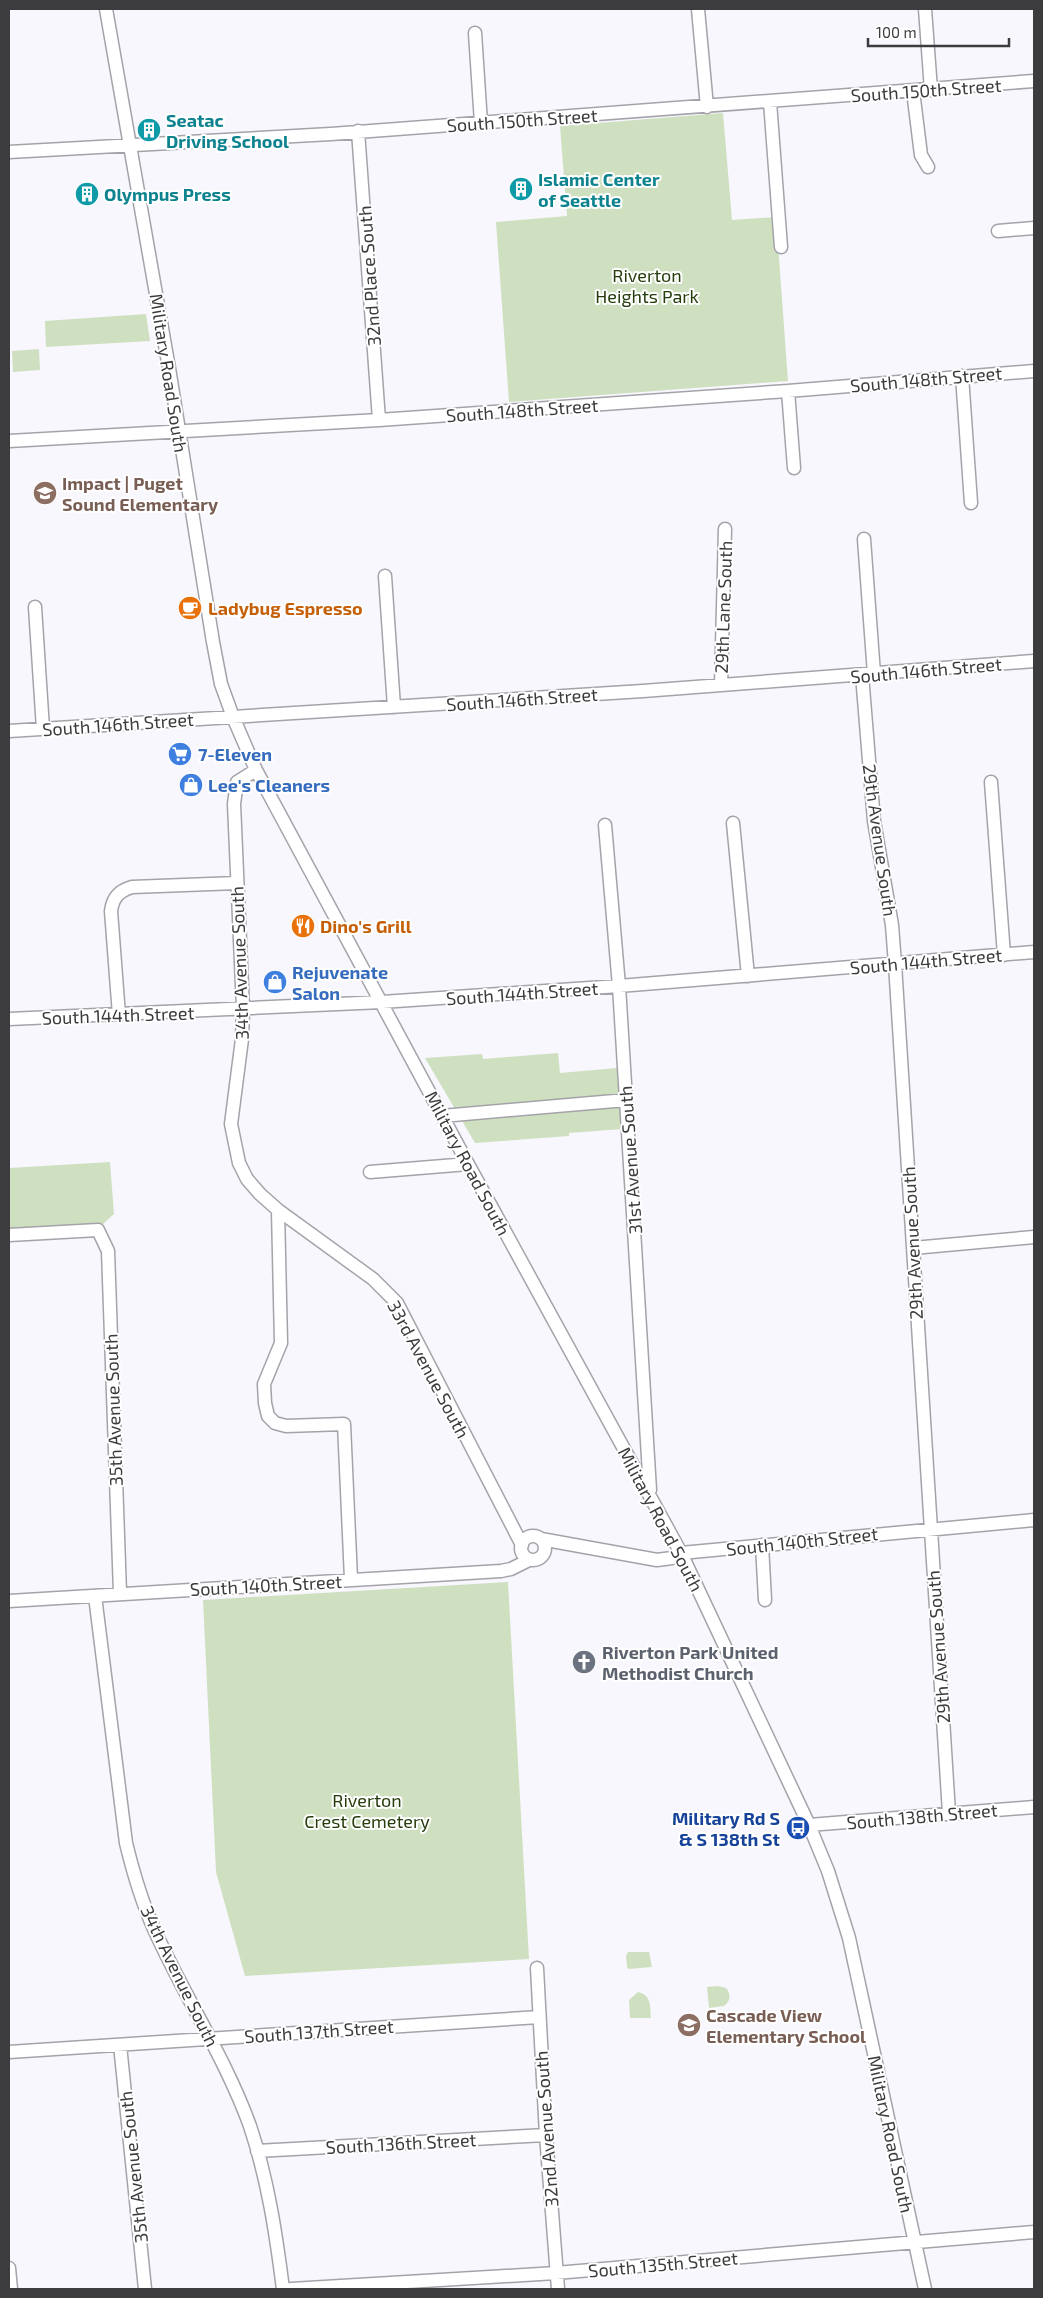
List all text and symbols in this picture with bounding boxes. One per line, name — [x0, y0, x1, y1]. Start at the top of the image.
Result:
scale bar — [868, 15, 1009, 47]
text: 100 m — [876, 23, 917, 41]
street label: South 150th Street — [850, 74, 1002, 106]
street label: South 150th Street — [446, 104, 598, 136]
place label: Seatac Driving School — [166, 109, 289, 152]
building icon: Seatac Driving School — [136, 117, 162, 143]
place label: Islamic Center of Seattle — [538, 168, 660, 211]
building icon: Islamic Center of Seattle — [508, 176, 534, 202]
building icon: Olympus Press — [74, 181, 100, 207]
place label: Olympus Press — [104, 183, 231, 205]
street label: 32nd Place South — [353, 205, 385, 347]
park label: Riverton Heights Park — [595, 264, 699, 307]
street label: Military Road South — [146, 292, 192, 454]
street label: South 148th Street — [849, 361, 1003, 397]
street label: South 148th Street — [445, 394, 599, 426]
place label: Impact | Puget Sound Elementary — [62, 472, 219, 515]
school or university icon: Impact | Puget Sound Elementary — [32, 480, 58, 506]
street label: 29th Lane South — [710, 540, 736, 674]
cafe icon: Ladybug Espresso — [177, 595, 203, 621]
place label: Ladybug Espresso — [208, 597, 363, 619]
street label: South 146th Street — [849, 652, 1003, 688]
street label: South 146th Street — [446, 683, 599, 715]
street label: South 146th Street — [42, 708, 195, 740]
supermarket icon: 7-Eleven — [167, 741, 193, 767]
place label: 7-Eleven — [198, 743, 272, 765]
street label: 29th Avenue South — [858, 762, 902, 918]
shop icon: Lee's Cleaners — [178, 772, 204, 798]
place label: Lee's Cleaners — [208, 774, 330, 796]
street label: 34th Avenue South — [225, 886, 253, 1040]
restaurant icon: Dino's Grill — [290, 913, 316, 939]
place label: Dino's Grill — [320, 915, 412, 937]
street label: South 144th Street — [849, 943, 1003, 979]
place label: Rejuvenate Salon — [292, 961, 388, 1004]
shop icon: Rejuvenate Salon — [262, 969, 288, 995]
street label: South 144th Street — [445, 977, 599, 1009]
street label: South 144th Street — [41, 1001, 195, 1029]
street label: 31st Avenue South — [614, 1085, 646, 1235]
street label: Military Road South — [421, 1087, 515, 1239]
street label: 29th Avenue South — [897, 1166, 927, 1320]
street label: 33rd Avenue South — [383, 1296, 475, 1442]
street label: 35th Avenue South — [99, 1333, 127, 1487]
street label: Military Road South — [614, 1443, 708, 1595]
street label: South 140th Street — [725, 1522, 879, 1560]
street label: South 140th Street — [189, 1570, 343, 1600]
street label: 29th Avenue South — [922, 1570, 954, 1724]
place label: Riverton Park United Methodist Church — [602, 1641, 778, 1684]
church icon: Riverton Park United Methodist Church — [571, 1649, 597, 1675]
park label: Riverton Crest Cemetery — [304, 1789, 430, 1832]
street label: South 138th Street — [846, 1798, 998, 1834]
place label: Military Rd S & S 138th St — [672, 1807, 781, 1850]
bus stop icon: Military Rd S & S 138th St — [785, 1815, 811, 1841]
street label: 34th Avenue South — [136, 1902, 224, 2050]
place label: Cascade View Elementary School — [706, 2004, 866, 2047]
school or university icon: Cascade View Elementary School — [676, 2012, 702, 2038]
street label: South 137th Street — [244, 2015, 395, 2047]
street label: 32nd Avenue South — [530, 2050, 562, 2208]
street label: Military Road South — [864, 2053, 918, 2215]
street label: 35th Avenue South — [114, 2090, 152, 2244]
street label: South 136th Street — [325, 2128, 477, 2158]
street label: South 135th Street — [587, 2246, 739, 2281]

